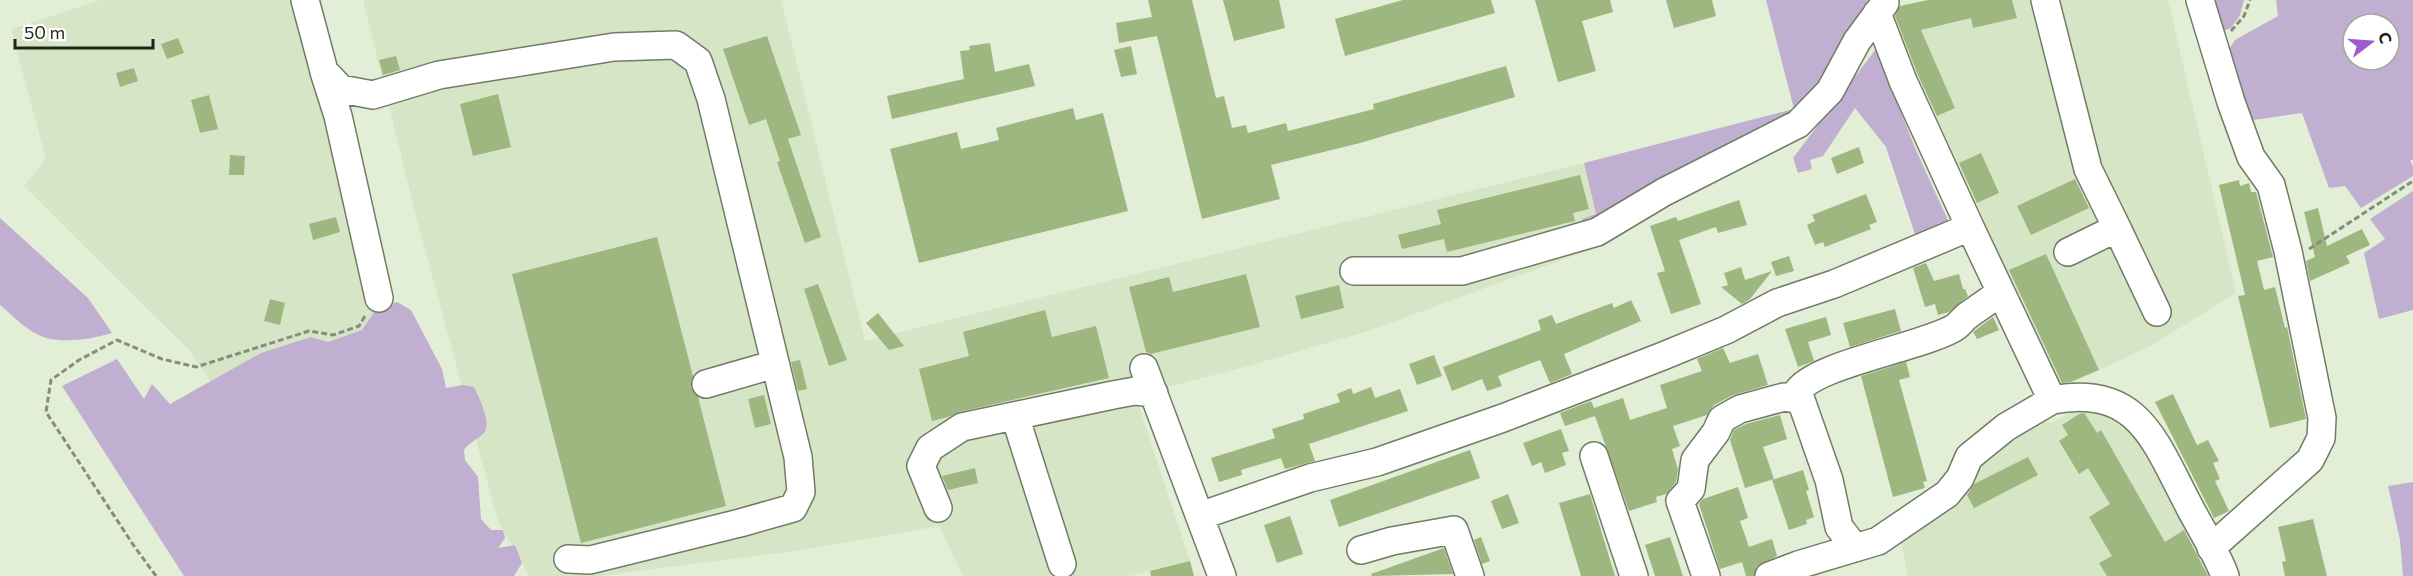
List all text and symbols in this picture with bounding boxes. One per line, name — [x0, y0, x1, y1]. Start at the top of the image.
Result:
scale bar — [15, 12, 153, 50]
north arrow — [2341, 12, 2401, 72]
text: 50 m — [24, 21, 65, 43]
text: С — [2375, 29, 2397, 46]

